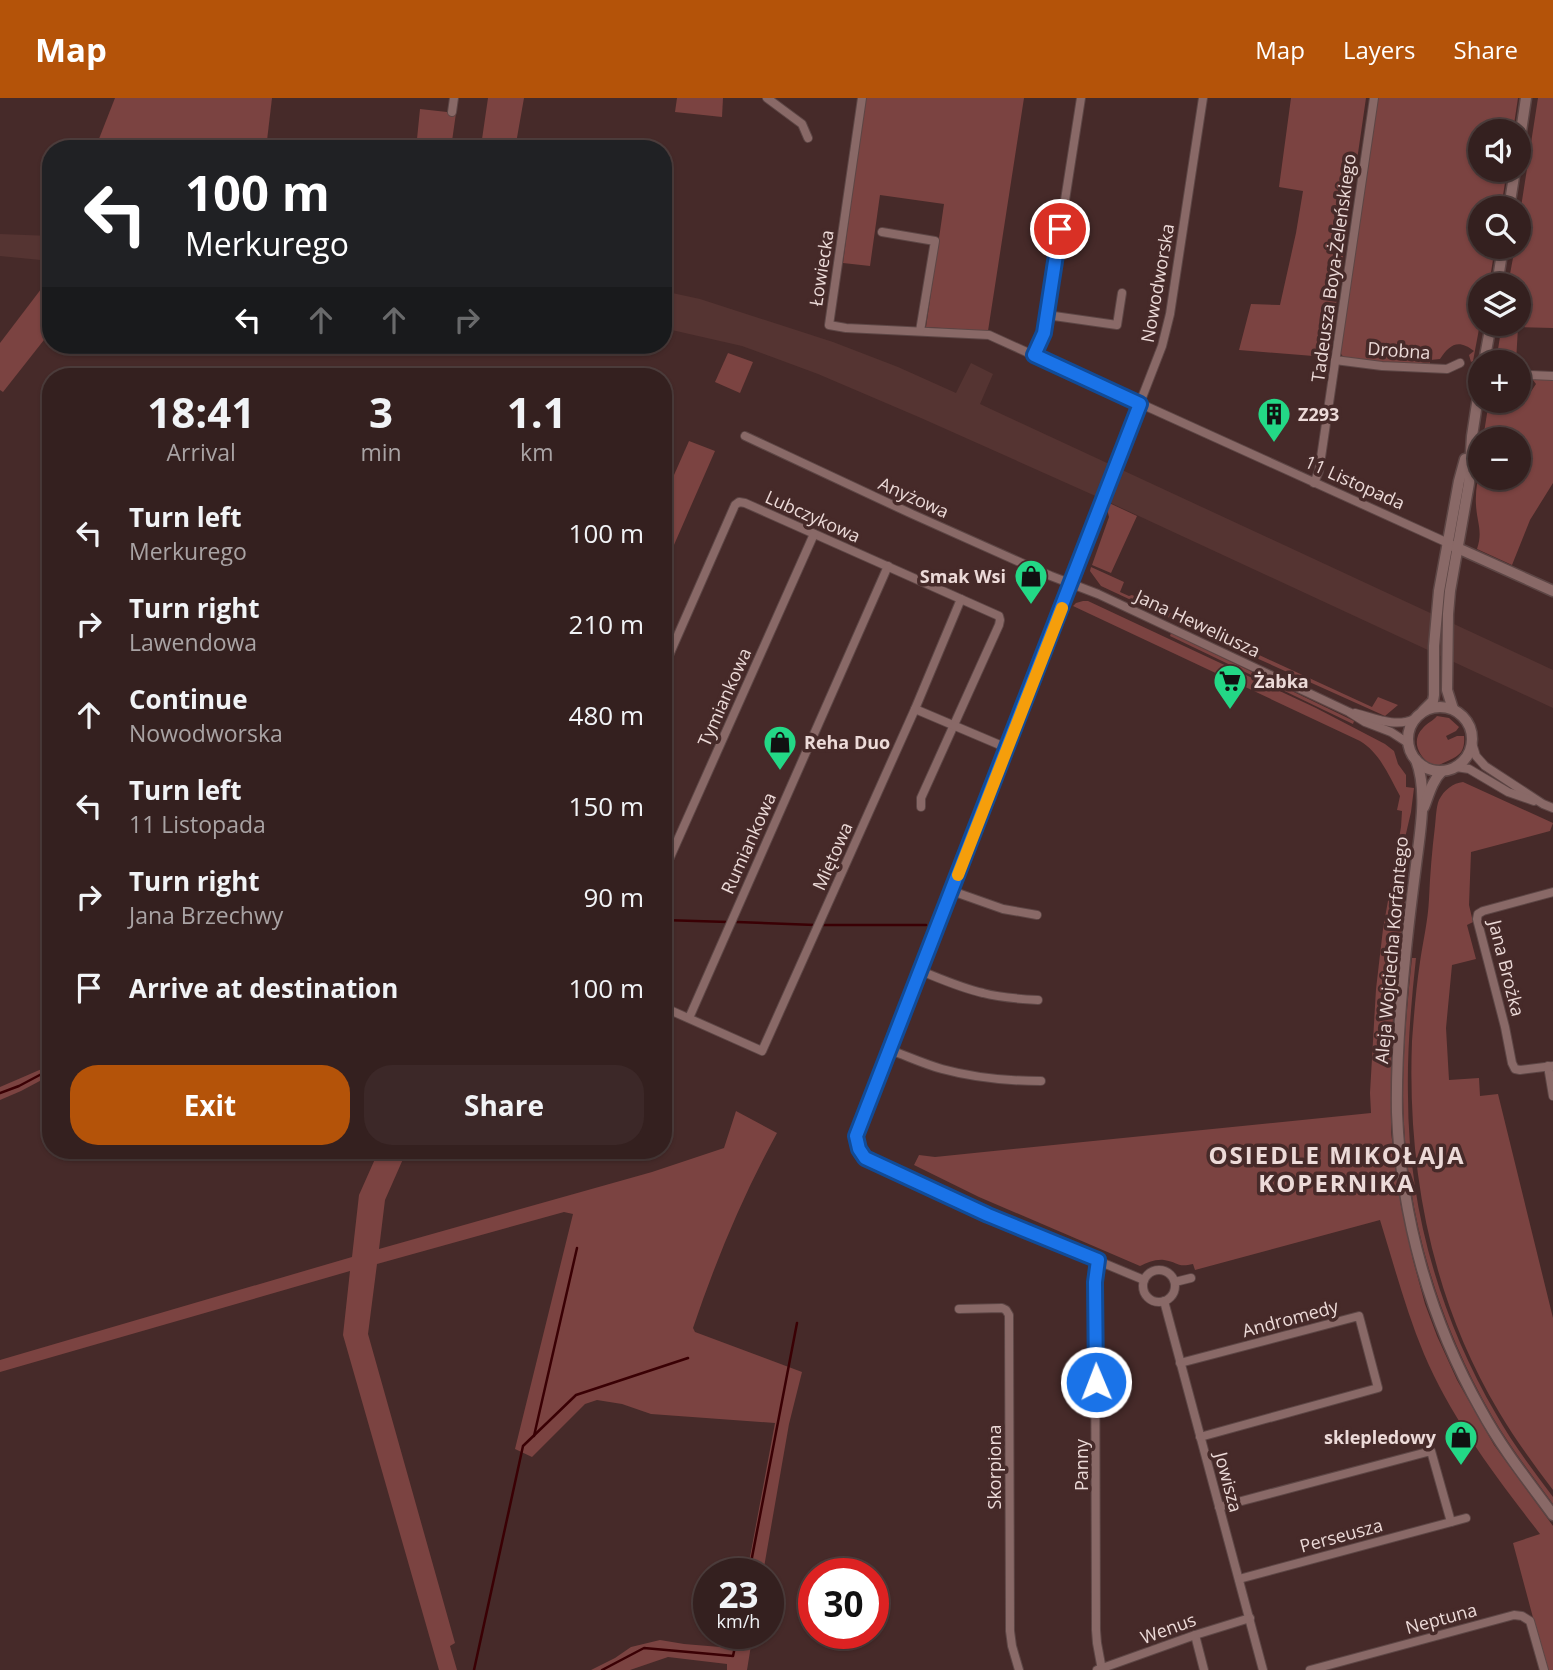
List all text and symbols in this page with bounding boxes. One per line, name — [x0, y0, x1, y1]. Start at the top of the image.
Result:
text: Map — [35, 27, 107, 72]
text: Map — [1255, 33, 1305, 66]
text: Layers — [1343, 33, 1416, 66]
text: Share — [1454, 33, 1518, 66]
map controls — [1468, 119, 1531, 490]
button: sound — [1468, 119, 1531, 182]
street label: Tadeusza Boya-Żeleńskiego — [1305, 152, 1361, 384]
text: 100 m — [185, 159, 330, 225]
icon: left — [70, 168, 161, 259]
button: search — [1468, 196, 1531, 259]
pin — [1030, 199, 1090, 259]
icon: arrive — [1041, 210, 1079, 248]
text: Merkurego — [185, 222, 349, 265]
street label: Nowodworska — [1135, 222, 1179, 344]
street label: Łowiecka — [803, 228, 839, 308]
button: layers — [1468, 273, 1531, 336]
icon: left — [229, 301, 267, 339]
icon: ahead — [302, 301, 340, 339]
icon: ahead — [375, 301, 413, 339]
icon: right — [448, 301, 486, 339]
street label: Drobna — [1367, 336, 1431, 364]
button: + — [1468, 350, 1531, 413]
text: 18:41 — [147, 383, 255, 440]
text: 3 — [369, 383, 393, 440]
text: 1.1 — [507, 383, 567, 440]
building icon: Z293 — [1255, 395, 1293, 444]
place label: Z293 — [1298, 402, 1339, 426]
button: − — [1468, 427, 1531, 490]
text: Arrival — [167, 436, 236, 468]
text: min — [360, 436, 402, 468]
text: km — [520, 436, 553, 468]
street label: 11 Listopada — [1301, 449, 1409, 515]
street label: Anyżowa — [875, 471, 953, 523]
street label: Lubczykowa — [762, 484, 864, 548]
text: Turn left — [129, 499, 241, 535]
icon: left — [70, 514, 108, 552]
text: 100 m — [569, 515, 644, 551]
text: Merkurego — [129, 535, 247, 567]
shop icon: Smak Wsi — [1012, 557, 1050, 606]
place label: Smak Wsi — [920, 564, 1006, 588]
street label: Jana Heweliusza — [1130, 583, 1264, 662]
text: Turn right — [129, 590, 260, 626]
icon: right — [70, 605, 108, 643]
text: 210 m — [569, 606, 644, 642]
text: Lawendowa — [129, 626, 257, 658]
street label: Tymiankowa — [692, 644, 756, 750]
supermarket icon: Żabka — [1211, 662, 1249, 711]
place label: Żabka — [1254, 669, 1309, 693]
text: Continue — [129, 681, 248, 717]
icon: ahead — [70, 696, 108, 734]
text: 480 m — [569, 697, 644, 733]
text: Nowodworska — [129, 717, 283, 749]
shop icon: Reha Duo — [761, 723, 799, 772]
place label: Reha Duo — [804, 730, 890, 754]
text: Turn left — [129, 772, 241, 808]
icon: left — [70, 787, 108, 825]
text: 150 m — [569, 788, 644, 824]
street label: Rumiankowa — [715, 788, 781, 898]
text: 11 Listopada — [129, 808, 266, 840]
street label: Miętowa — [806, 818, 858, 894]
street label: Aleja Wojciecha Korfantego — [1369, 835, 1413, 1065]
text: Turn right — [129, 863, 260, 899]
icon: right — [70, 878, 108, 916]
text: 90 m — [583, 879, 644, 915]
text: Jana Brzechwy — [129, 899, 283, 931]
street label: Jana Brożka — [1483, 915, 1531, 1019]
icon: arrive — [70, 969, 108, 1007]
text: Arrive at destination — [129, 970, 398, 1006]
text: 100 m — [569, 970, 644, 1006]
button: Exit — [70, 1065, 350, 1145]
button: Share — [364, 1065, 644, 1145]
district label: OSIEDLE MIKOŁAJA KOPERNIKA — [1209, 1138, 1465, 1199]
street label: Andromedy — [1239, 1293, 1342, 1342]
position arrow — [1059, 1345, 1133, 1419]
shop icon: sklepledowy — [1442, 1418, 1480, 1467]
street label: Skorpiona — [982, 1425, 1006, 1509]
place label: sklepledowy — [1324, 1425, 1437, 1449]
street label: Panny — [1069, 1438, 1093, 1491]
street label: Jowisza — [1209, 1447, 1249, 1515]
street label: Perseusza — [1297, 1512, 1385, 1558]
speed limit sign: 30 — [798, 1558, 889, 1649]
text: 23 — [718, 1571, 759, 1618]
street label: Neptuna — [1403, 1597, 1479, 1639]
street label: Wenus — [1137, 1607, 1199, 1649]
text: km/h — [717, 1609, 760, 1633]

